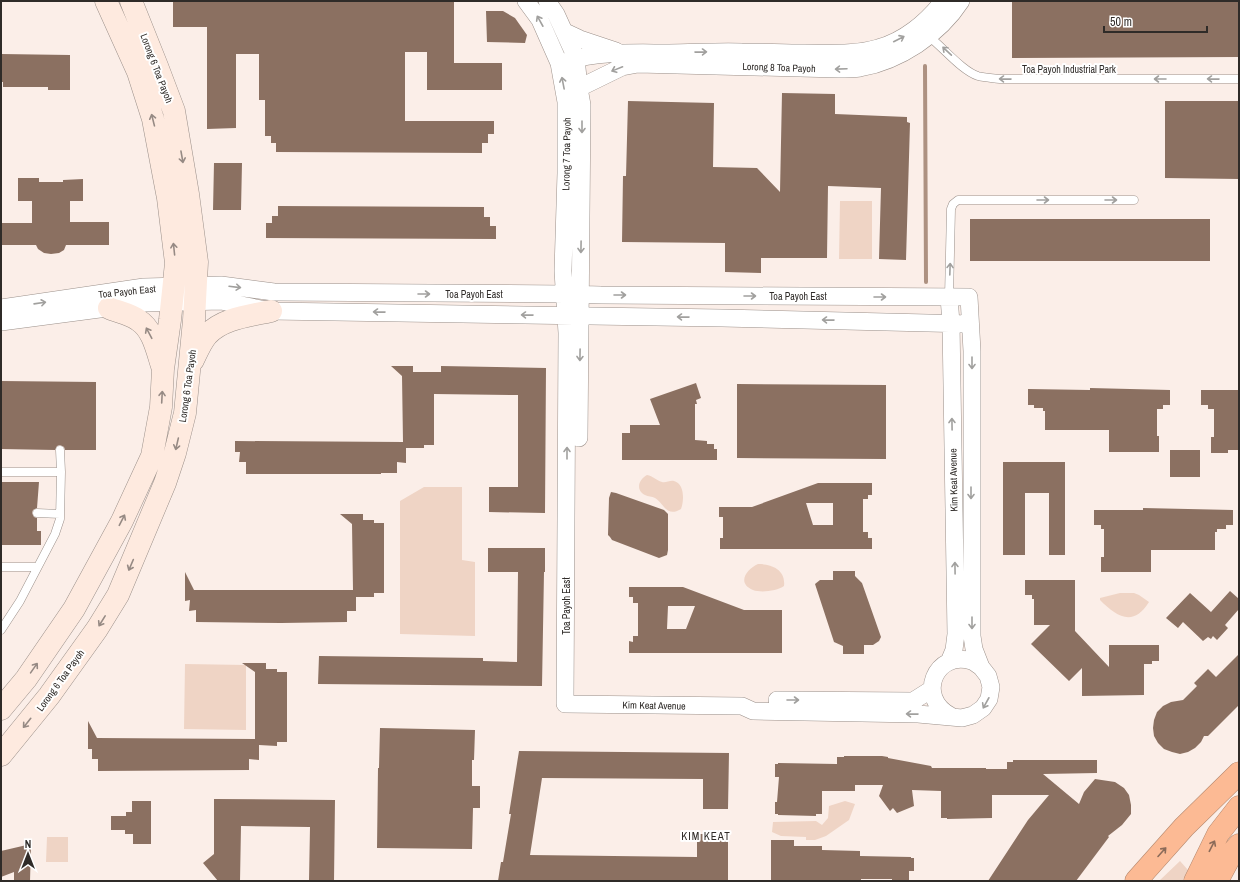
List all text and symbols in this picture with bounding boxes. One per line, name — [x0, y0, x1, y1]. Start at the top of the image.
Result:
scale bar — [1104, 8, 1207, 34]
text: 50 m — [1110, 14, 1132, 30]
one-way arrow — [536, 15, 543, 27]
street label: Lorong 6 Toa Payoh — [137, 32, 176, 105]
one-way arrow — [892, 35, 904, 42]
one-way arrow — [942, 47, 952, 56]
one-way arrow — [694, 48, 707, 56]
street label: Lorong 8 Toa Payoh — [742, 60, 816, 75]
street label: Toa Payoh Industrial Park — [1022, 63, 1117, 76]
one-way arrow — [835, 65, 848, 72]
one-way arrow — [612, 66, 624, 73]
one-way arrow — [999, 75, 1012, 82]
one-way arrow — [1154, 75, 1167, 83]
one-way arrow — [1207, 75, 1220, 83]
one-way arrow — [558, 77, 566, 90]
one-way arrow — [149, 114, 157, 127]
street label: Lorong 7 Toa Payoh — [559, 117, 574, 191]
one-way arrow — [578, 120, 586, 133]
one-way arrow — [178, 150, 186, 163]
one-way arrow — [1036, 196, 1049, 204]
one-way arrow — [1104, 196, 1117, 204]
one-way arrow — [577, 240, 585, 253]
one-way arrow — [170, 243, 178, 256]
one-way arrow — [946, 263, 953, 276]
street label: Toa Payoh East — [98, 282, 157, 301]
one-way arrow — [228, 283, 241, 291]
street label: Toa Payoh East — [445, 288, 503, 301]
one-way arrow — [417, 290, 430, 298]
street label: Toa Payoh East — [769, 290, 827, 303]
one-way arrow — [613, 291, 626, 299]
one-way arrow — [743, 292, 756, 300]
one-way arrow — [873, 293, 886, 301]
one-way arrow — [33, 299, 46, 307]
one-way arrow — [373, 309, 386, 316]
one-way arrow — [521, 311, 534, 319]
one-way arrow — [677, 313, 690, 321]
one-way arrow — [822, 316, 835, 324]
one-way arrow — [145, 327, 152, 339]
one-way arrow — [576, 348, 584, 361]
street label: Lorong 6 Toa Payoh — [176, 349, 199, 423]
one-way arrow — [968, 356, 976, 369]
one-way arrow — [158, 391, 165, 404]
one-way arrow — [948, 418, 956, 431]
one-way arrow — [173, 437, 181, 450]
one-way arrow — [563, 447, 571, 460]
street label: Kim Keat Avenue — [946, 448, 961, 512]
one-way arrow — [967, 486, 975, 499]
one-way arrow — [119, 514, 127, 526]
one-way arrow — [126, 559, 134, 571]
one-way arrow — [951, 562, 958, 575]
street label: Toa Payoh East — [560, 577, 573, 635]
one-way arrow — [97, 615, 105, 627]
one-way arrow — [968, 616, 976, 629]
street label: Lorong 6 Toa Payoh — [34, 647, 87, 714]
one-way arrow — [30, 662, 38, 673]
one-way arrow — [982, 696, 989, 708]
one-way arrow — [786, 697, 799, 704]
street label: Kim Keat Avenue — [622, 698, 686, 713]
one-way arrow — [906, 710, 919, 718]
one-way arrow — [23, 718, 32, 729]
district label: KIM KEAT — [681, 829, 731, 843]
north arrow — [8, 834, 48, 874]
text: N — [25, 837, 31, 851]
one-way arrow — [1209, 840, 1216, 852]
one-way arrow — [1157, 846, 1166, 857]

